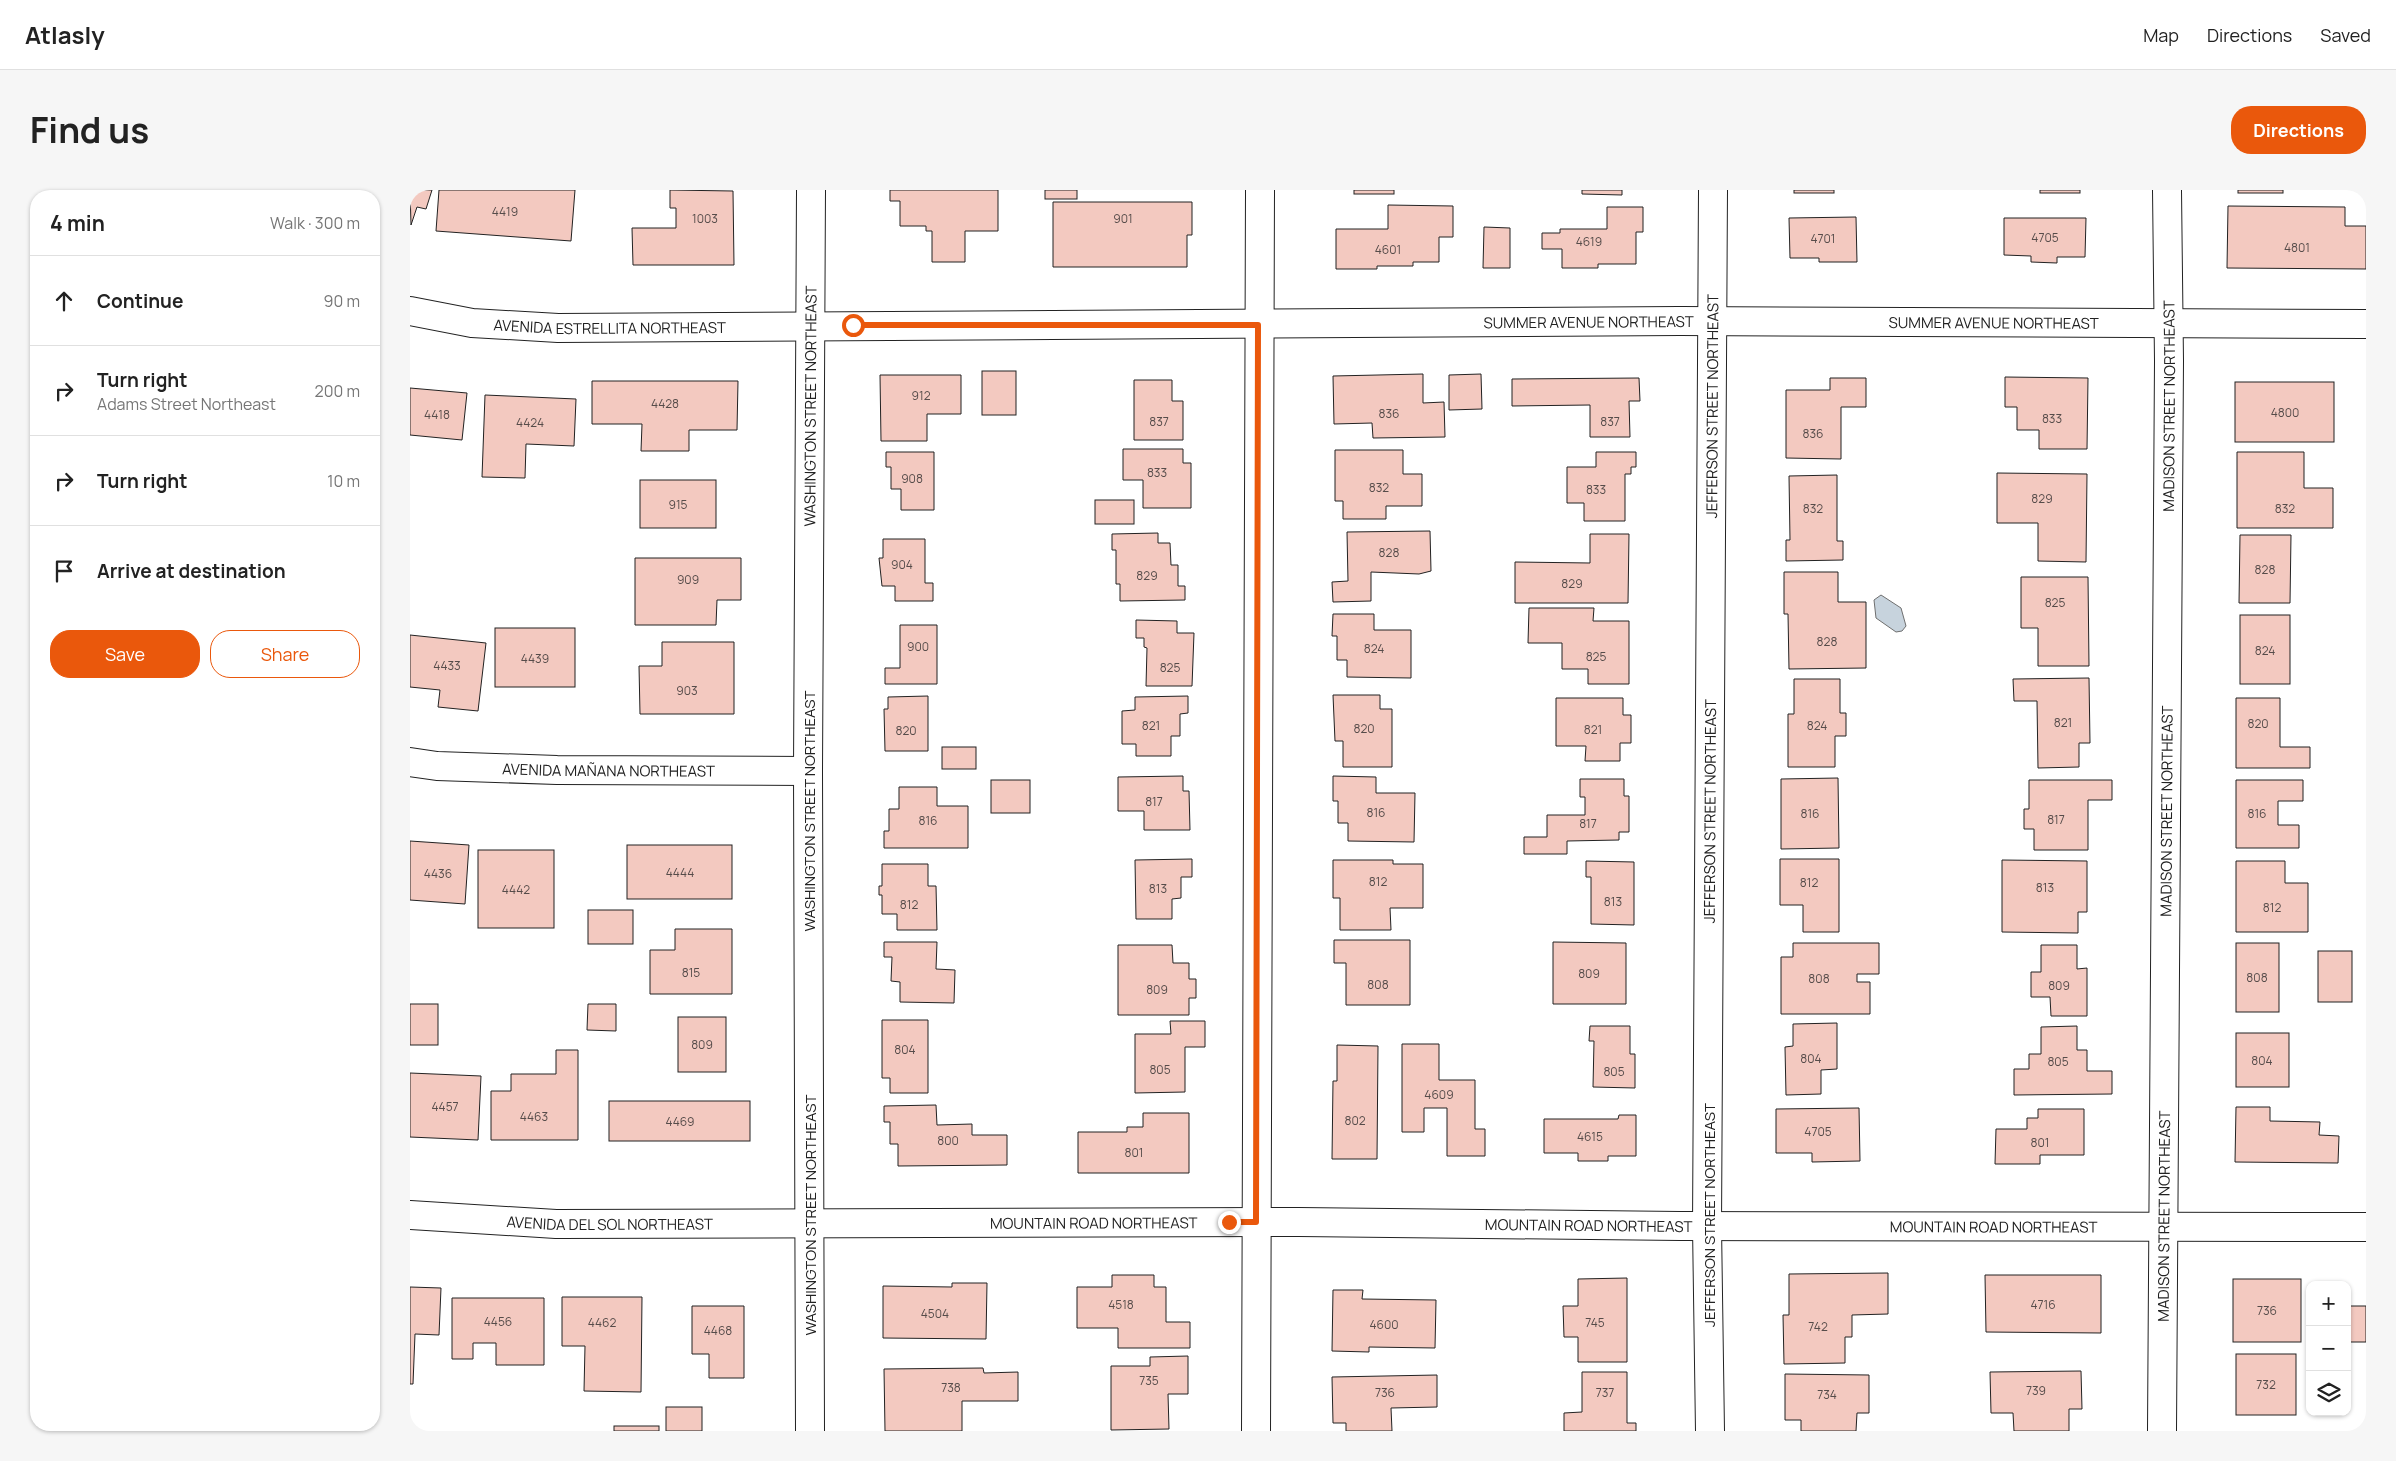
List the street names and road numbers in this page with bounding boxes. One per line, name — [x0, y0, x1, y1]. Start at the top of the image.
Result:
street label: WASHINGTON STREET NORTHEAST — [799, 285, 821, 527]
street label: JEFFERSON STREET NORTHEAST — [1701, 294, 1723, 518]
street label: MADISON STREET NORTHEAST — [2158, 300, 2180, 512]
street label: SUMMER AVENUE NORTHEAST — [1483, 310, 1694, 333]
street label: SUMMER AVENUE NORTHEAST — [1888, 311, 2099, 333]
street label: AVENIDA ESTRELLITA NORTHEAST — [493, 314, 726, 339]
street label: WASHINGTON STREET NORTHEAST — [799, 691, 820, 931]
street label: JEFFERSON STREET NORTHEAST — [1698, 699, 1721, 923]
street label: MADISON STREET NORTHEAST — [2155, 705, 2177, 917]
street label: AVENIDA MAÑANA NORTHEAST — [502, 758, 715, 781]
street label: WASHINGTON STREET NORTHEAST — [800, 1095, 821, 1335]
street label: JEFFERSON STREET NORTHEAST — [1699, 1103, 1720, 1327]
street label: MADISON STREET NORTHEAST — [2152, 1110, 2175, 1322]
street label: AVENIDA DEL SOL NORTHEAST — [506, 1210, 713, 1234]
street label: MOUNTAIN ROAD NORTHEAST — [990, 1212, 1198, 1233]
street label: MOUNTAIN ROAD NORTHEAST — [1485, 1213, 1693, 1237]
street label: MOUNTAIN ROAD NORTHEAST — [1890, 1216, 2098, 1237]

